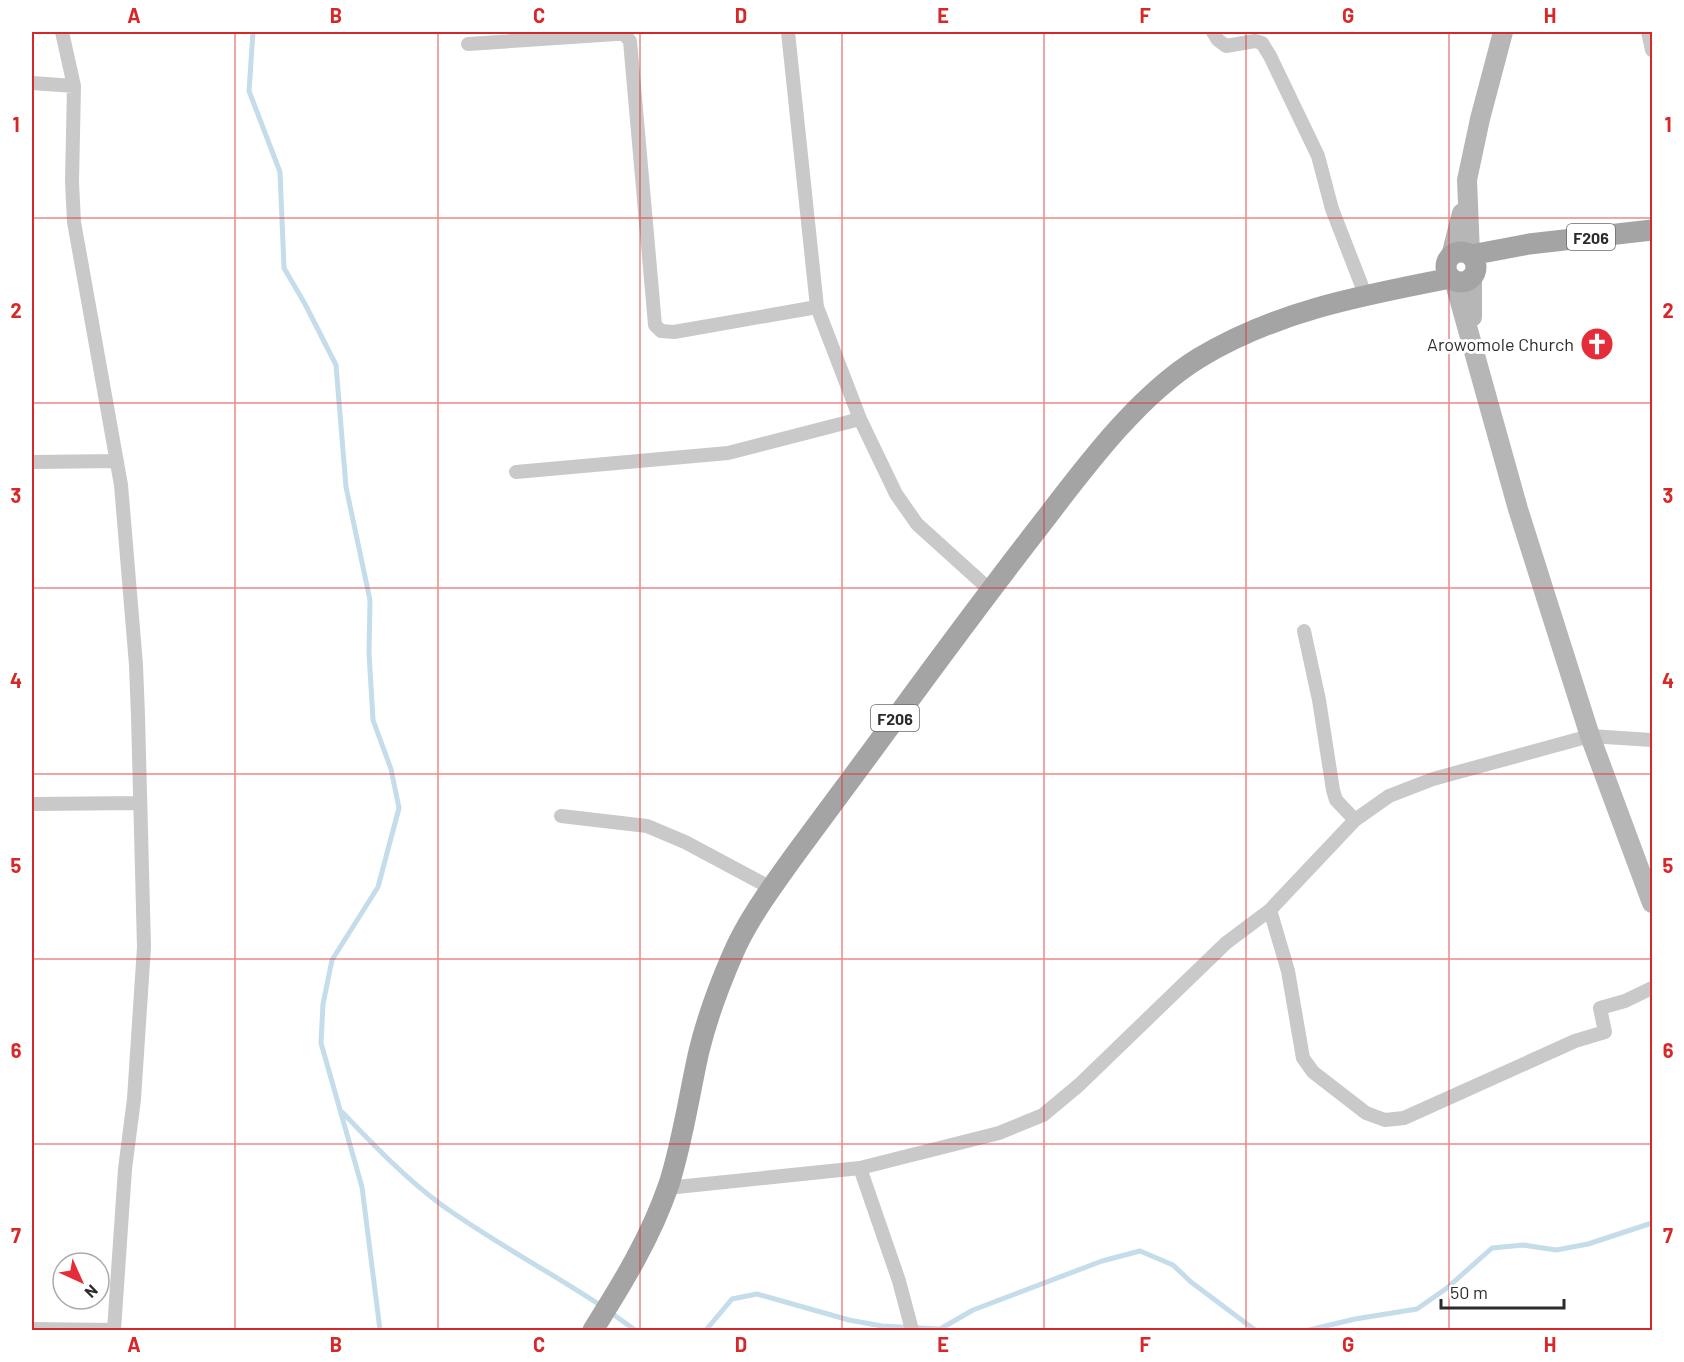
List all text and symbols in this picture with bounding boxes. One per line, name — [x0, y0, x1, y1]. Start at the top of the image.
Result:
text: A — [127, 3, 141, 27]
text: B — [330, 3, 342, 27]
text: C — [533, 3, 545, 27]
text: D — [735, 3, 747, 27]
text: E — [937, 3, 949, 27]
text: F — [1139, 3, 1151, 27]
text: G — [1342, 3, 1354, 27]
text: H — [1544, 3, 1556, 27]
text: 1 — [12, 112, 20, 136]
text: 1 — [1664, 112, 1672, 136]
road number: F206 — [1567, 224, 1615, 250]
text: 2 — [10, 298, 22, 322]
text: 2 — [1662, 298, 1674, 322]
church icon: Arowomole Church — [1579, 326, 1615, 362]
place label: Arowomole Church — [1427, 333, 1574, 355]
text: 3 — [11, 483, 21, 507]
text: 3 — [1663, 483, 1673, 507]
text: 4 — [10, 668, 22, 692]
text: 4 — [1662, 668, 1674, 692]
road number: F206 — [871, 705, 919, 731]
text: 5 — [11, 853, 22, 877]
text: 5 — [1663, 853, 1674, 877]
text: 6 — [11, 1038, 22, 1062]
text: 6 — [1663, 1038, 1674, 1062]
text: 7 — [11, 1223, 21, 1247]
text: 7 — [1663, 1223, 1673, 1247]
north arrow — [51, 1251, 111, 1311]
scale bar — [1441, 1272, 1564, 1310]
text: N — [81, 1281, 102, 1302]
text: 50 m — [1450, 1281, 1488, 1303]
text: A — [127, 1332, 141, 1356]
text: B — [330, 1332, 342, 1356]
text: C — [533, 1332, 545, 1356]
text: D — [735, 1332, 747, 1356]
text: E — [937, 1332, 949, 1356]
text: F — [1139, 1332, 1151, 1356]
text: G — [1342, 1332, 1354, 1356]
text: H — [1544, 1332, 1556, 1356]

